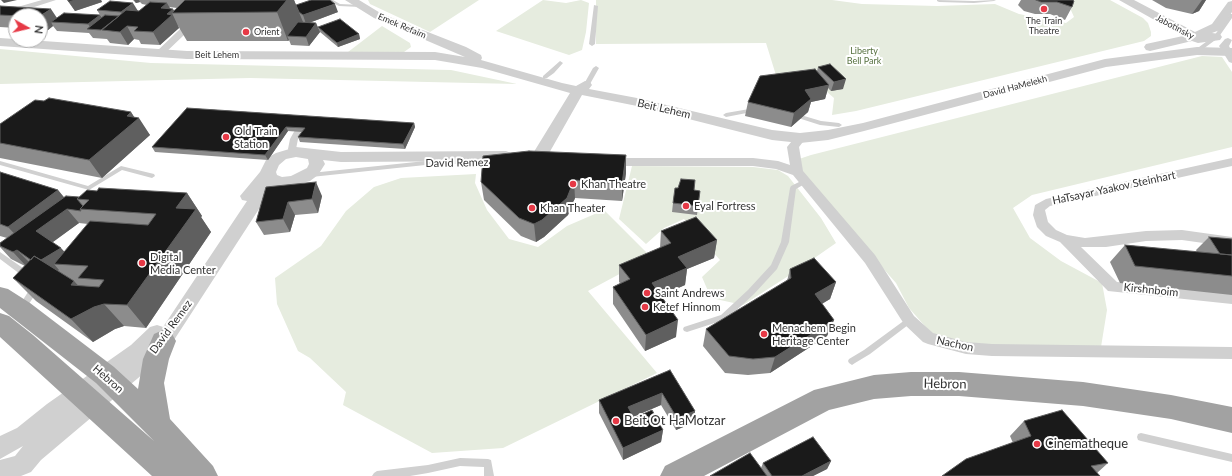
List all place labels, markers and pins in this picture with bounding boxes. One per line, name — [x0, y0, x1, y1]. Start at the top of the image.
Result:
marker: The Train Theatre — [1039, 4, 1049, 14]
place label: The Train Theatre — [1026, 16, 1062, 37]
marker: Orient — [241, 27, 251, 37]
place label: Orient — [254, 27, 279, 37]
place label: Old Train Station — [234, 124, 278, 150]
marker: Old Train Station — [221, 132, 231, 142]
place label: Khan Theatre — [581, 177, 646, 191]
marker: Khan Theatre — [568, 179, 578, 189]
place label: Eyal Fortress — [694, 199, 756, 213]
place label: Khan Theater — [540, 201, 605, 215]
marker: Eyal Fortress — [681, 201, 691, 211]
marker: Khan Theater — [527, 203, 537, 213]
place label: Digital Media Center — [150, 250, 216, 276]
marker: Digital Media Center — [137, 258, 147, 268]
place label: Saint Andrews — [655, 286, 724, 300]
marker: Saint Andrews — [642, 288, 652, 298]
place label: Ketef Hinnom — [653, 300, 720, 314]
marker: Ketef Hinnom — [640, 302, 650, 312]
place label: Menachem Begin Heritage Center — [772, 321, 856, 347]
marker: Menachem Begin Heritage Center — [759, 329, 769, 339]
place label: Beit Ot HaMotzar — [624, 413, 726, 429]
marker: Beit Ot HaMotzar — [611, 416, 621, 426]
place label: Cinematheque — [1045, 436, 1128, 452]
marker: Cinematheque — [1032, 439, 1042, 449]

